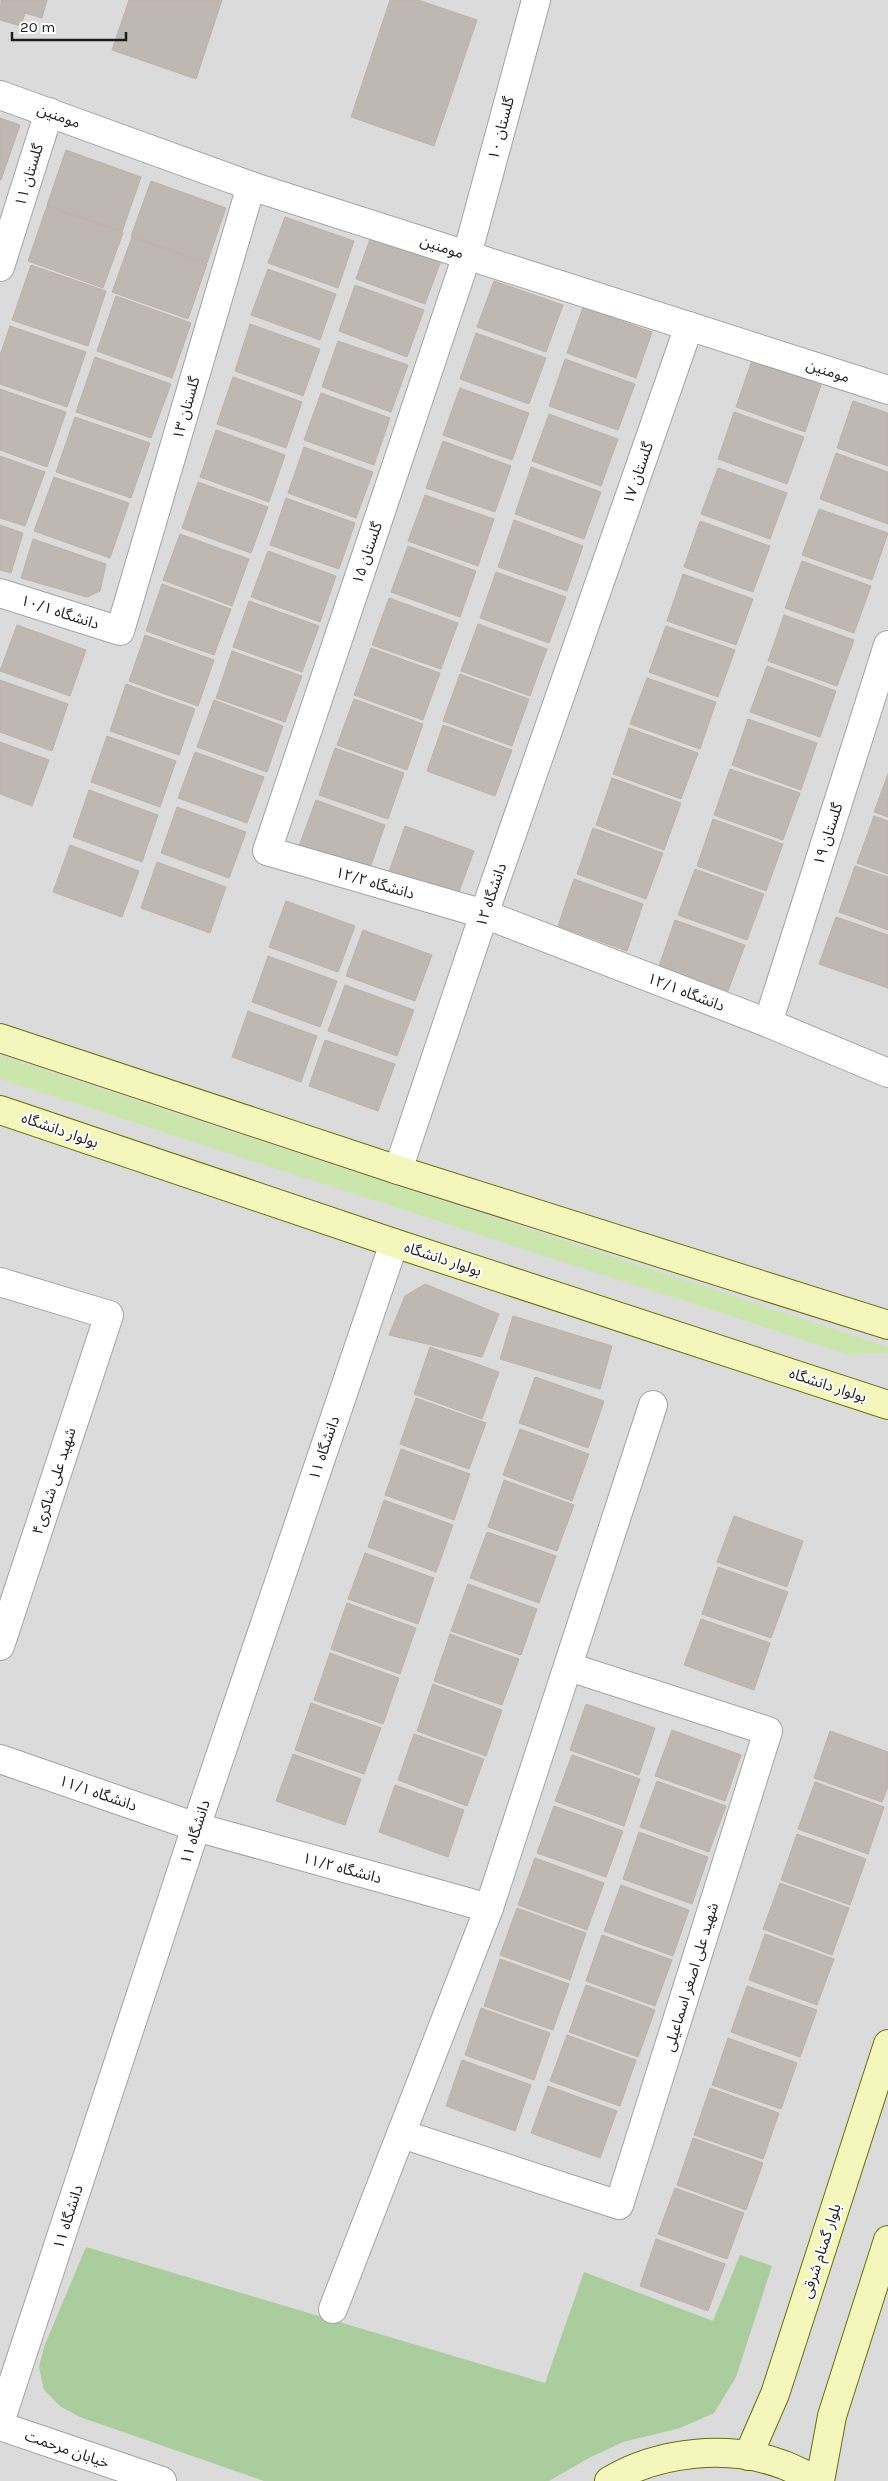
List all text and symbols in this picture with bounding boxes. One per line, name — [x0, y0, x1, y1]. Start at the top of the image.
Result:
scale bar — [12, 10, 126, 42]
text: 20 m — [20, 18, 55, 36]
street label: گلستان ۱۰ — [484, 94, 518, 161]
street label: مومنین — [35, 100, 83, 132]
street label: گلستان ۱۱ — [11, 141, 47, 208]
street label: مومنین — [418, 232, 466, 262]
street label: مومنین — [804, 356, 852, 386]
street label: گلستان ۱۳ — [168, 374, 204, 441]
street label: گلستان ۱۷ — [619, 439, 657, 506]
street label: گلستان ۱۵ — [348, 519, 386, 586]
street label: دانشگاه ۱۰/۱ — [19, 591, 101, 633]
street label: گلستان ۱۹ — [809, 800, 847, 867]
street label: دانشگاه ۱۲ — [472, 861, 510, 929]
street label: دانشگاه ۱۲/۲ — [333, 863, 417, 903]
street label: دانشگاه ۱۲/۱ — [645, 969, 727, 1015]
street label: بولوار دانشگاه — [19, 1108, 101, 1152]
street label: بولوار دانشگاه — [402, 1238, 484, 1280]
street label: بولوار دانشگاه — [787, 1364, 869, 1406]
street label: دانشگاه ۱۱ — [305, 1414, 343, 1482]
street label: شهید علی شاکری۴ — [28, 1425, 80, 1537]
street label: دانشگاه ۱۱/۱ — [57, 1771, 139, 1815]
street label: دانشگاه ۱۱ — [176, 1798, 214, 1866]
street label: دانشگاه ۱۱/۲ — [300, 1849, 384, 1887]
street label: شهید علی اصغر اسماعیلی — [660, 1900, 722, 2054]
street label: دانشگاه ۱۱ — [49, 2183, 87, 2251]
street label: بلوار گمنام شرقی — [797, 2201, 847, 2301]
street label: خیابان مرحمت — [22, 2426, 112, 2472]

